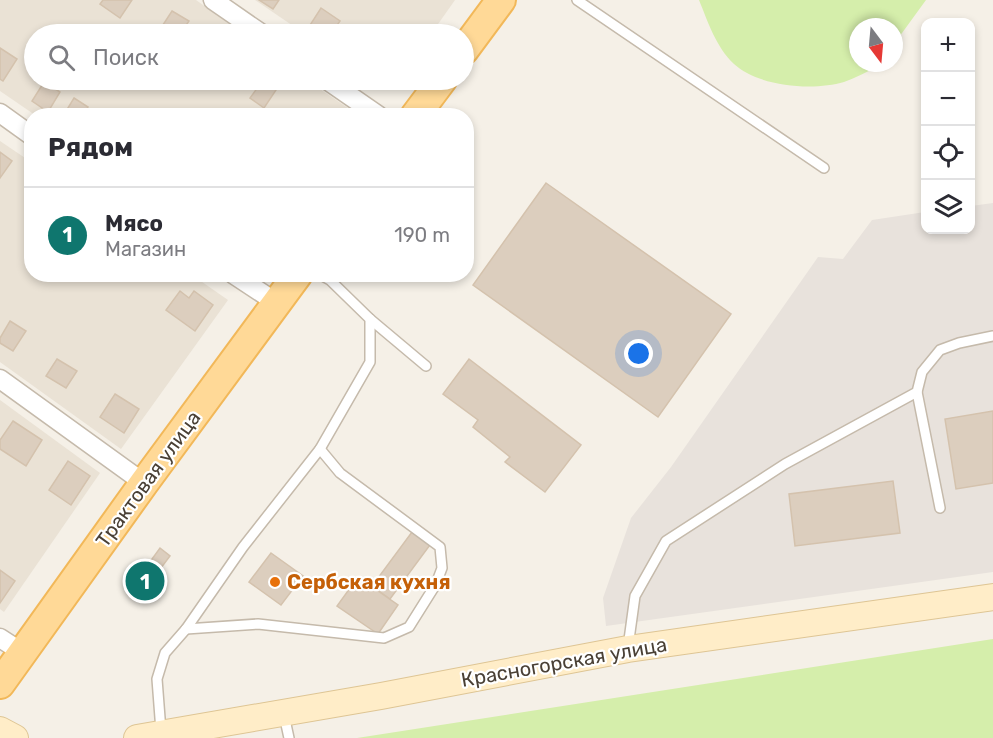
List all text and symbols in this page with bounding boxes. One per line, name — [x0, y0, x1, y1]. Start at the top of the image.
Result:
north arrow — [849, 18, 903, 72]
map controls — [921, 18, 975, 234]
button: + — [921, 18, 975, 72]
search box — [24, 24, 474, 90]
icon: search — [45, 41, 78, 74]
text: Поиск — [93, 44, 159, 71]
button: − — [921, 72, 975, 126]
button: locate — [921, 126, 975, 180]
text: Рядом — [48, 132, 133, 163]
button: layers — [921, 180, 975, 234]
text: Мясо — [105, 210, 163, 237]
text: 1 — [63, 223, 72, 247]
text: 190 m — [394, 223, 450, 247]
text: Магазин — [105, 237, 186, 261]
your location — [624, 339, 653, 368]
street label: Трактовая улица — [91, 406, 205, 552]
pin: 1 — [126, 558, 164, 604]
place label: Сербская кухня — [287, 570, 450, 594]
marker: Сербская кухня — [268, 575, 282, 589]
street label: Красногорская улица — [459, 632, 669, 692]

